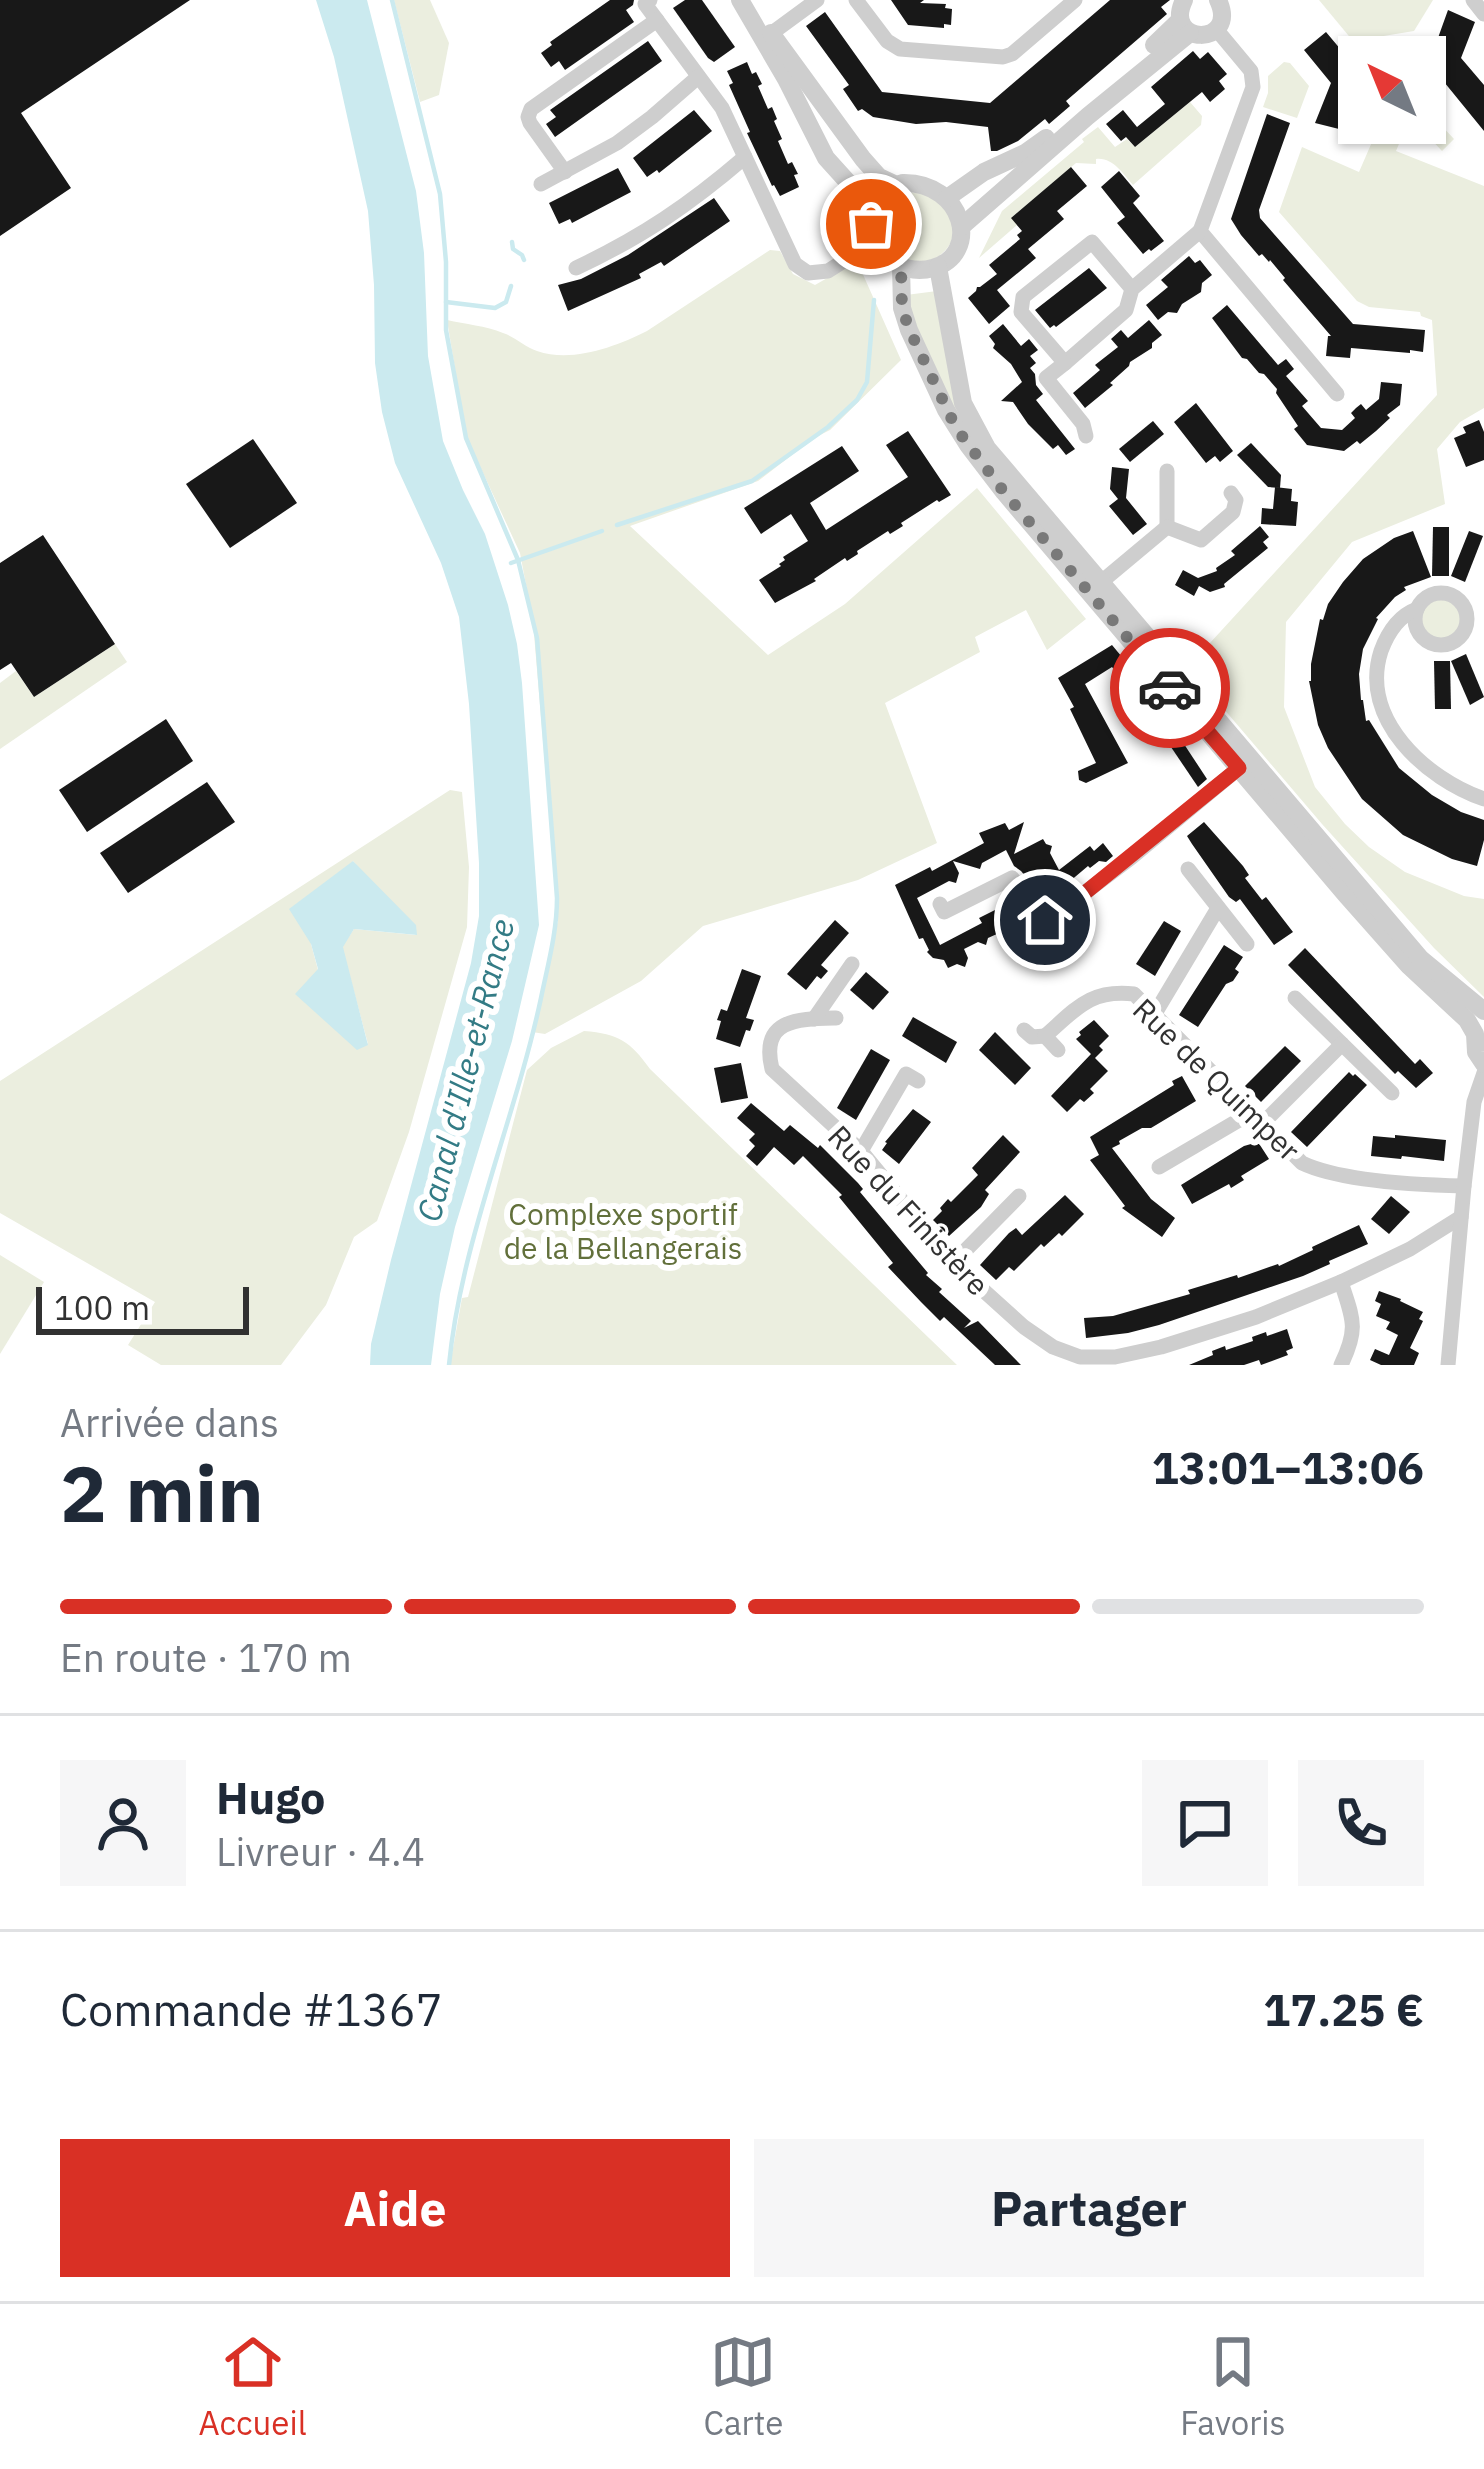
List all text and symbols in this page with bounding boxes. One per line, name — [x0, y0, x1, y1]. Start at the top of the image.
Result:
north arrow — [1338, 36, 1446, 144]
map controls — [1338, 36, 1446, 144]
pin — [820, 173, 922, 275]
icon: bag — [838, 191, 904, 257]
courier — [1110, 628, 1230, 748]
icon: car — [1137, 655, 1203, 721]
pin — [994, 869, 1096, 971]
icon: home — [1012, 887, 1078, 953]
water label: Canal d'Ille-et-Rance — [407, 914, 523, 1226]
street label: Rue de Quimper — [1125, 989, 1309, 1169]
street label: Rue du Finistère — [820, 1117, 998, 1303]
park label: Complexe sportif de la Bellangerais — [504, 1194, 742, 1267]
scale bar — [36, 1281, 249, 1334]
text: 100 m — [54, 1286, 150, 1329]
text: Arrivée dans — [60, 1397, 279, 1448]
text: 13:01–13:06 — [1152, 1438, 1424, 1496]
text: 2 min — [60, 1442, 264, 1543]
text: En route · 170 m — [60, 1632, 352, 1683]
button: person — [60, 1760, 186, 1886]
button: chat — [1142, 1760, 1268, 1886]
button: phone — [1298, 1760, 1424, 1886]
text: Hugo — [216, 1768, 325, 1826]
text: Livreur · 4.4 — [216, 1826, 425, 1877]
text: Commande #1367 — [60, 1980, 443, 2038]
text: 17.25 € — [1263, 1980, 1424, 2038]
button: Aide — [60, 2139, 730, 2277]
button: Partager — [754, 2139, 1424, 2277]
tab: Accueil — [198, 2329, 307, 2444]
tab: Carte — [703, 2329, 783, 2444]
tab: Favoris — [1180, 2329, 1286, 2444]

